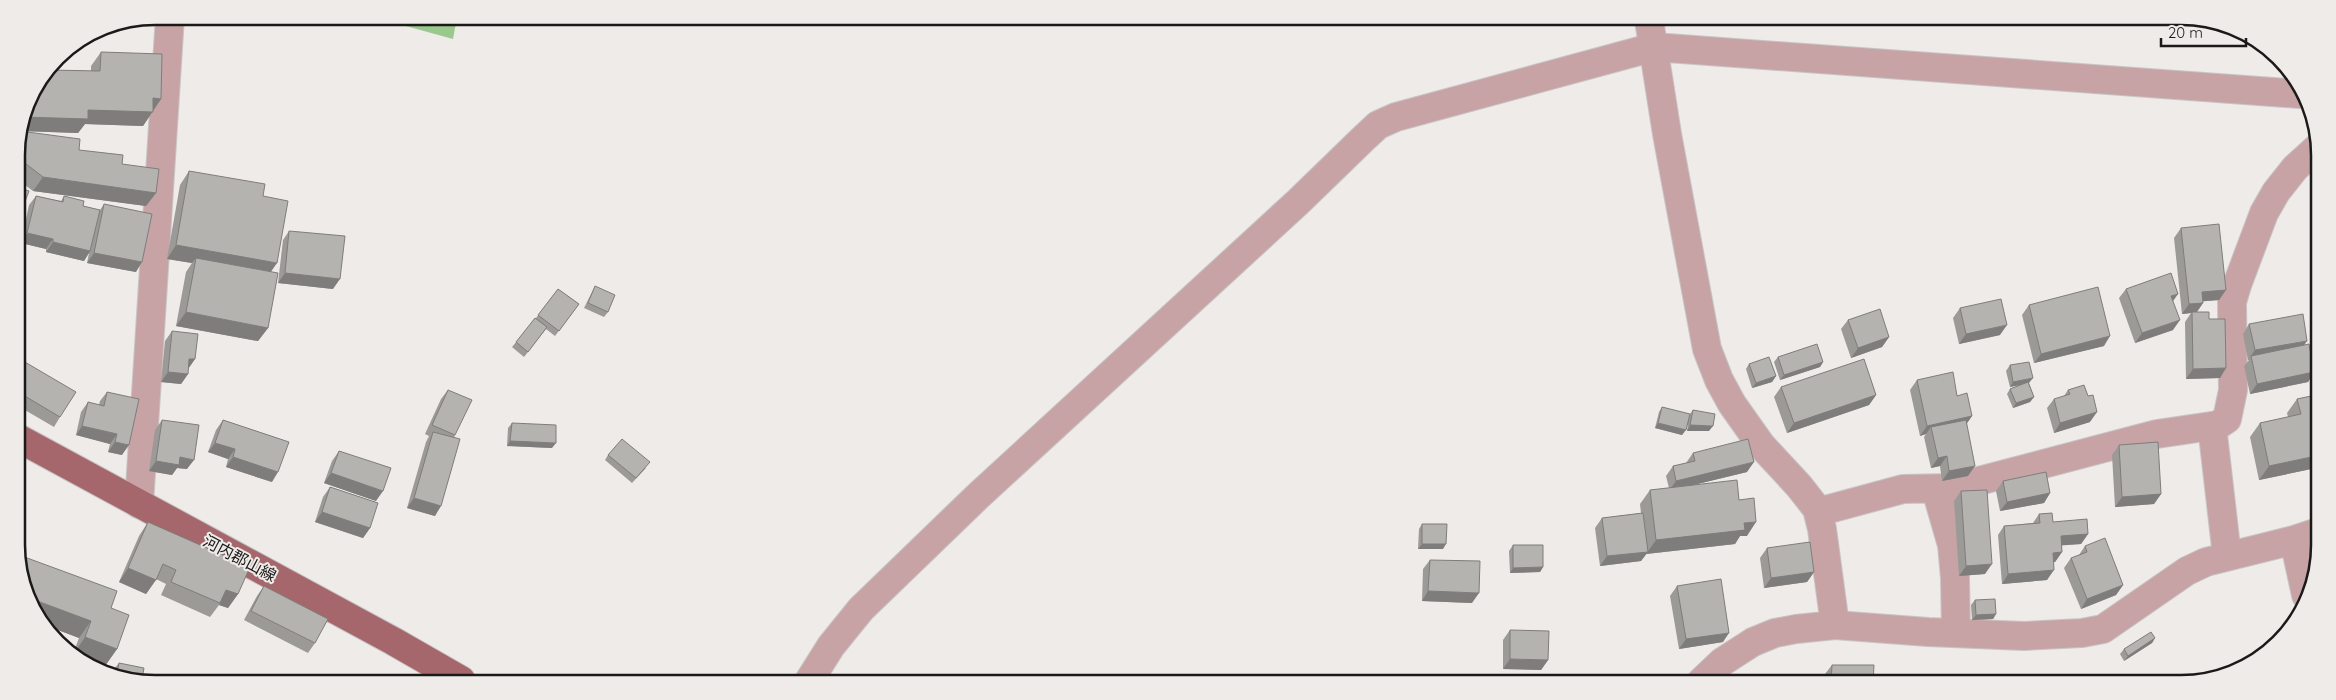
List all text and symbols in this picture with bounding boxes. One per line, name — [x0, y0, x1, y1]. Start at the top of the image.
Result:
scale bar — [2161, 15, 2246, 47]
text: 20 m — [2168, 23, 2203, 42]
street label: 河内郡山線 — [200, 530, 280, 586]

